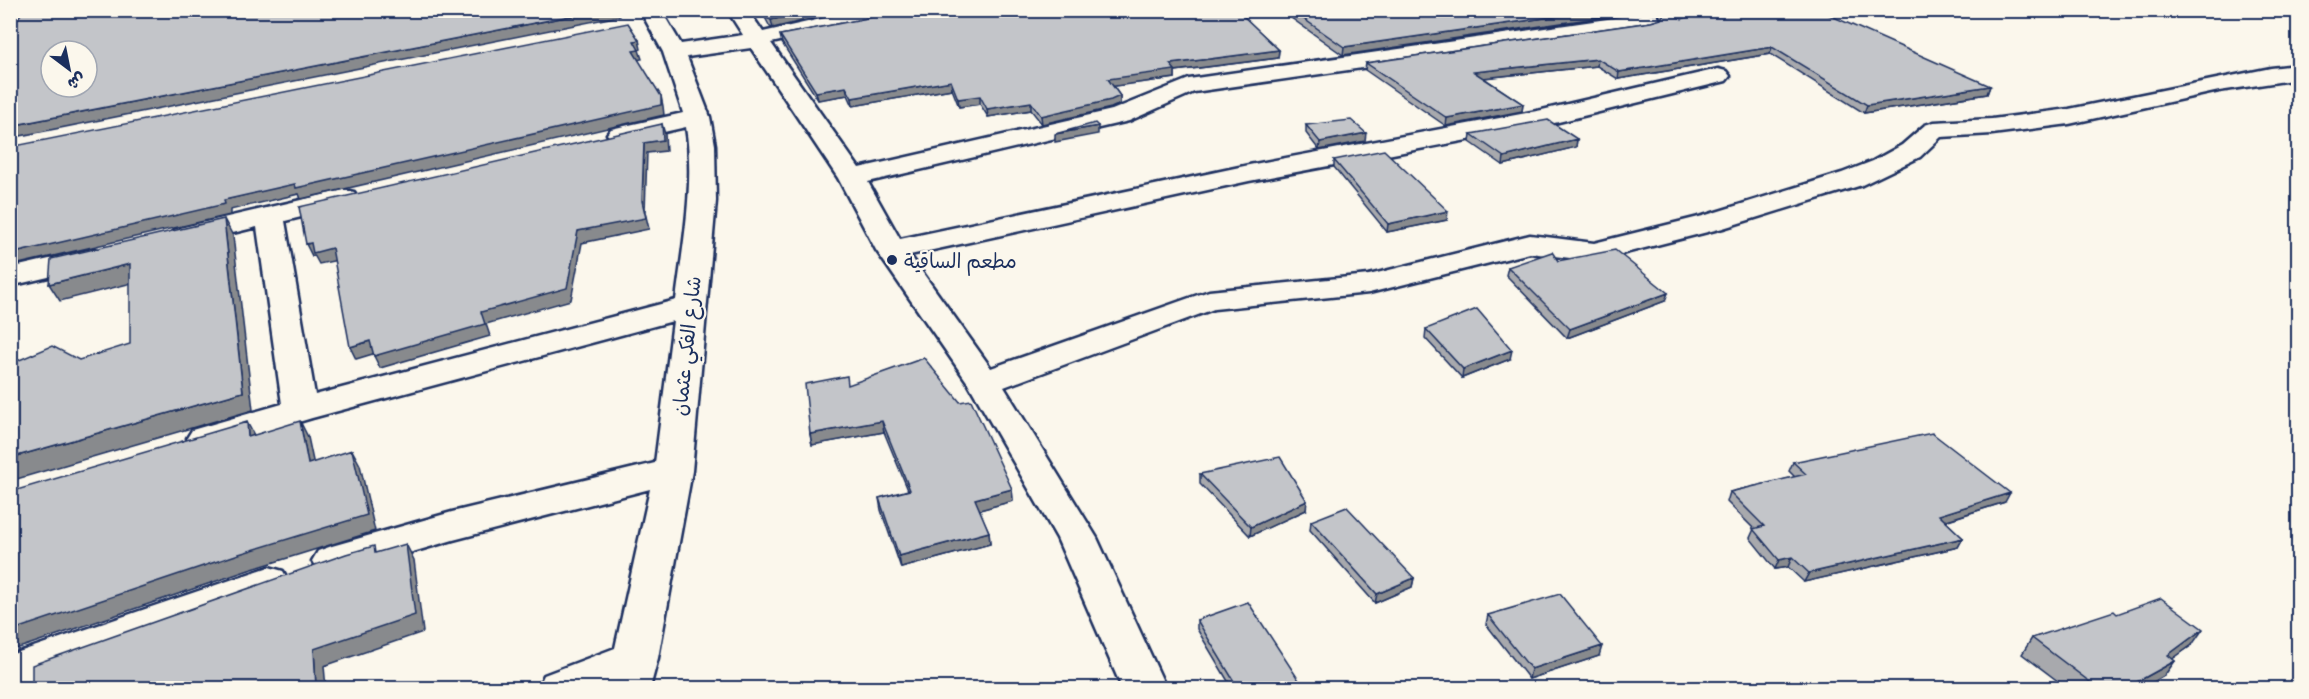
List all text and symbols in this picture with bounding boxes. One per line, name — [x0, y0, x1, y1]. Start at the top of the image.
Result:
north arrow — [39, 39, 99, 99]
text: ش — [64, 68, 90, 96]
place label: مطعم الساقية — [904, 247, 1017, 276]
marker: مطعم الساقية — [885, 253, 899, 267]
street label: شارع الفكي عثمان — [665, 275, 712, 418]

